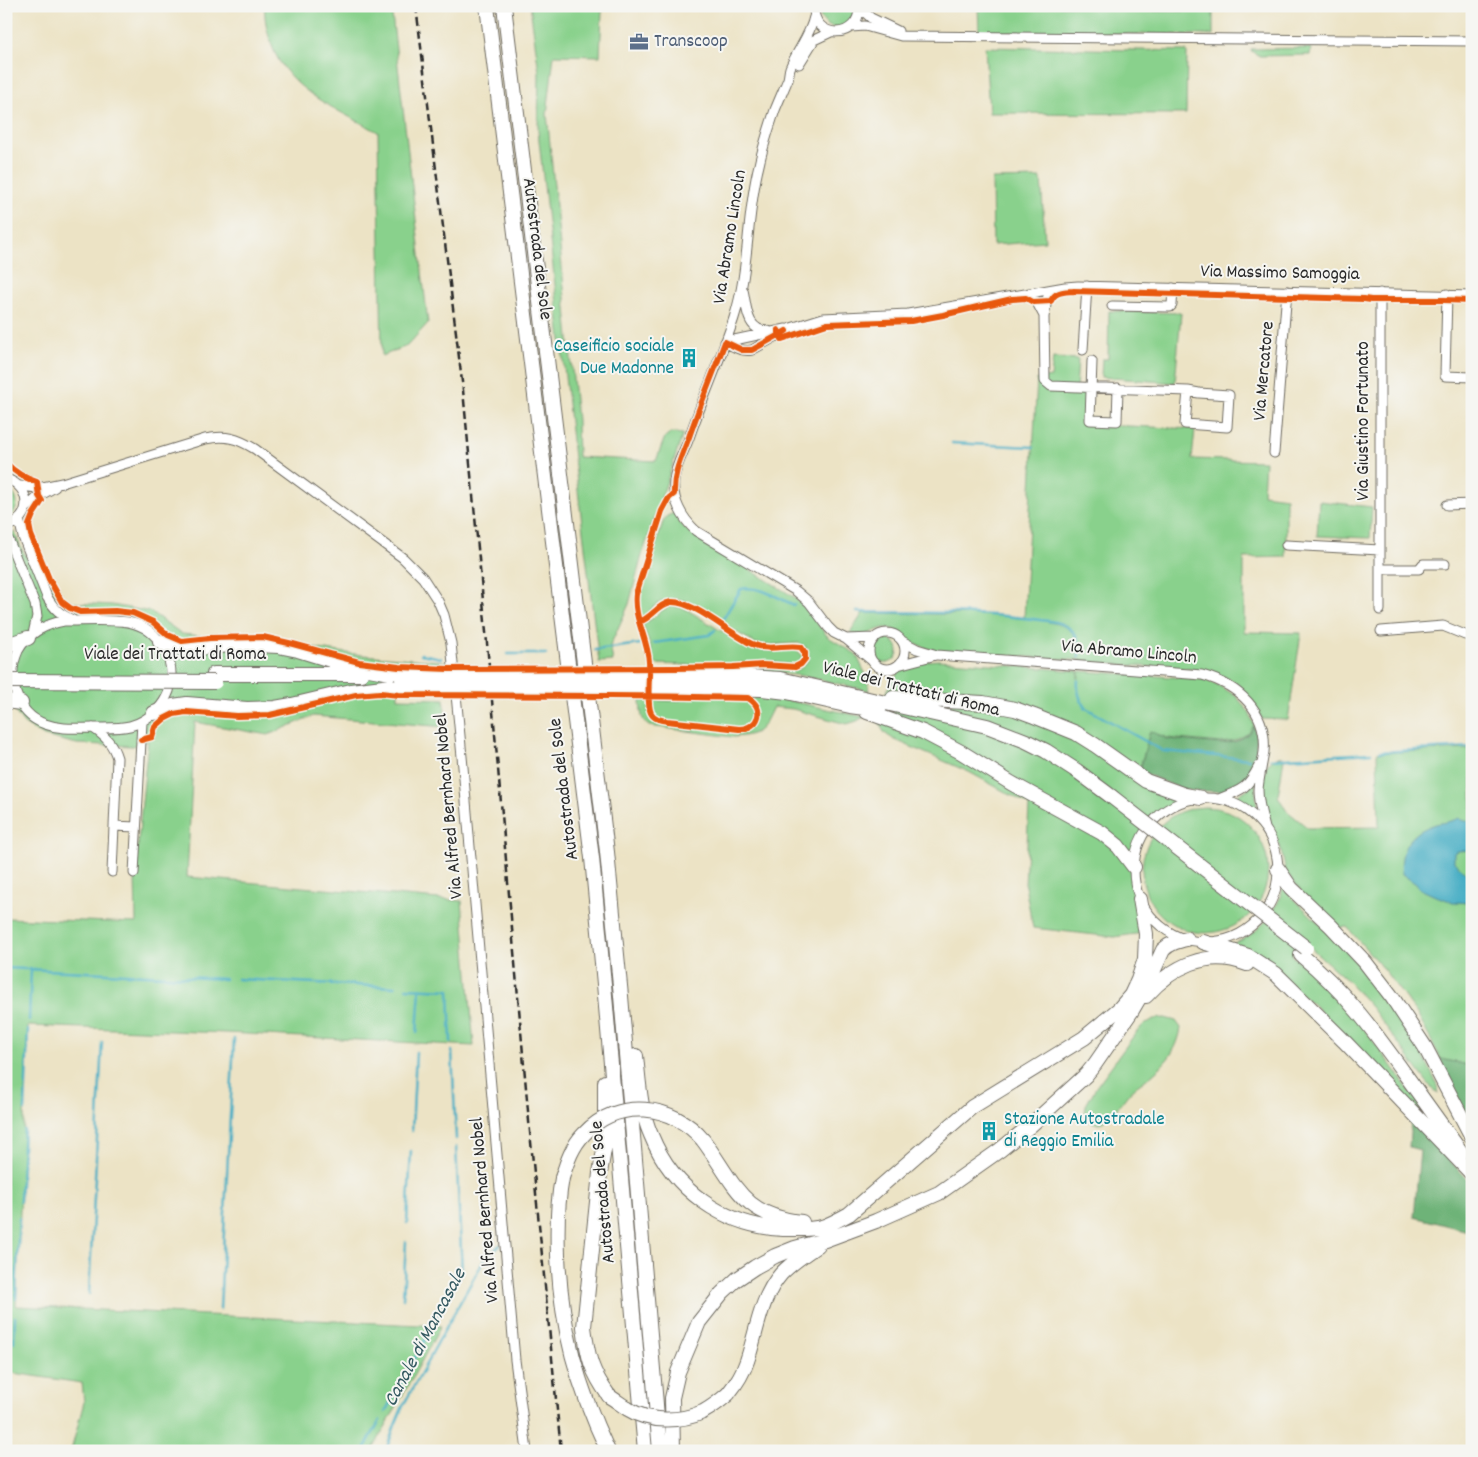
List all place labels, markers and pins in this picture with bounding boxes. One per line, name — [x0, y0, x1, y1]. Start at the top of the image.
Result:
place label: Transcoop — [654, 29, 728, 56]
office icon: Transcoop — [628, 31, 650, 53]
place label: Caseificio sociale Due Madonne — [554, 334, 674, 383]
building icon: Caseificio sociale Due Madonne — [678, 347, 700, 369]
place label: Stazione Autostradale di Reggio Emilia — [1004, 1107, 1165, 1156]
building icon: Stazione Autostradale di Reggio Emilia — [978, 1120, 1000, 1142]

